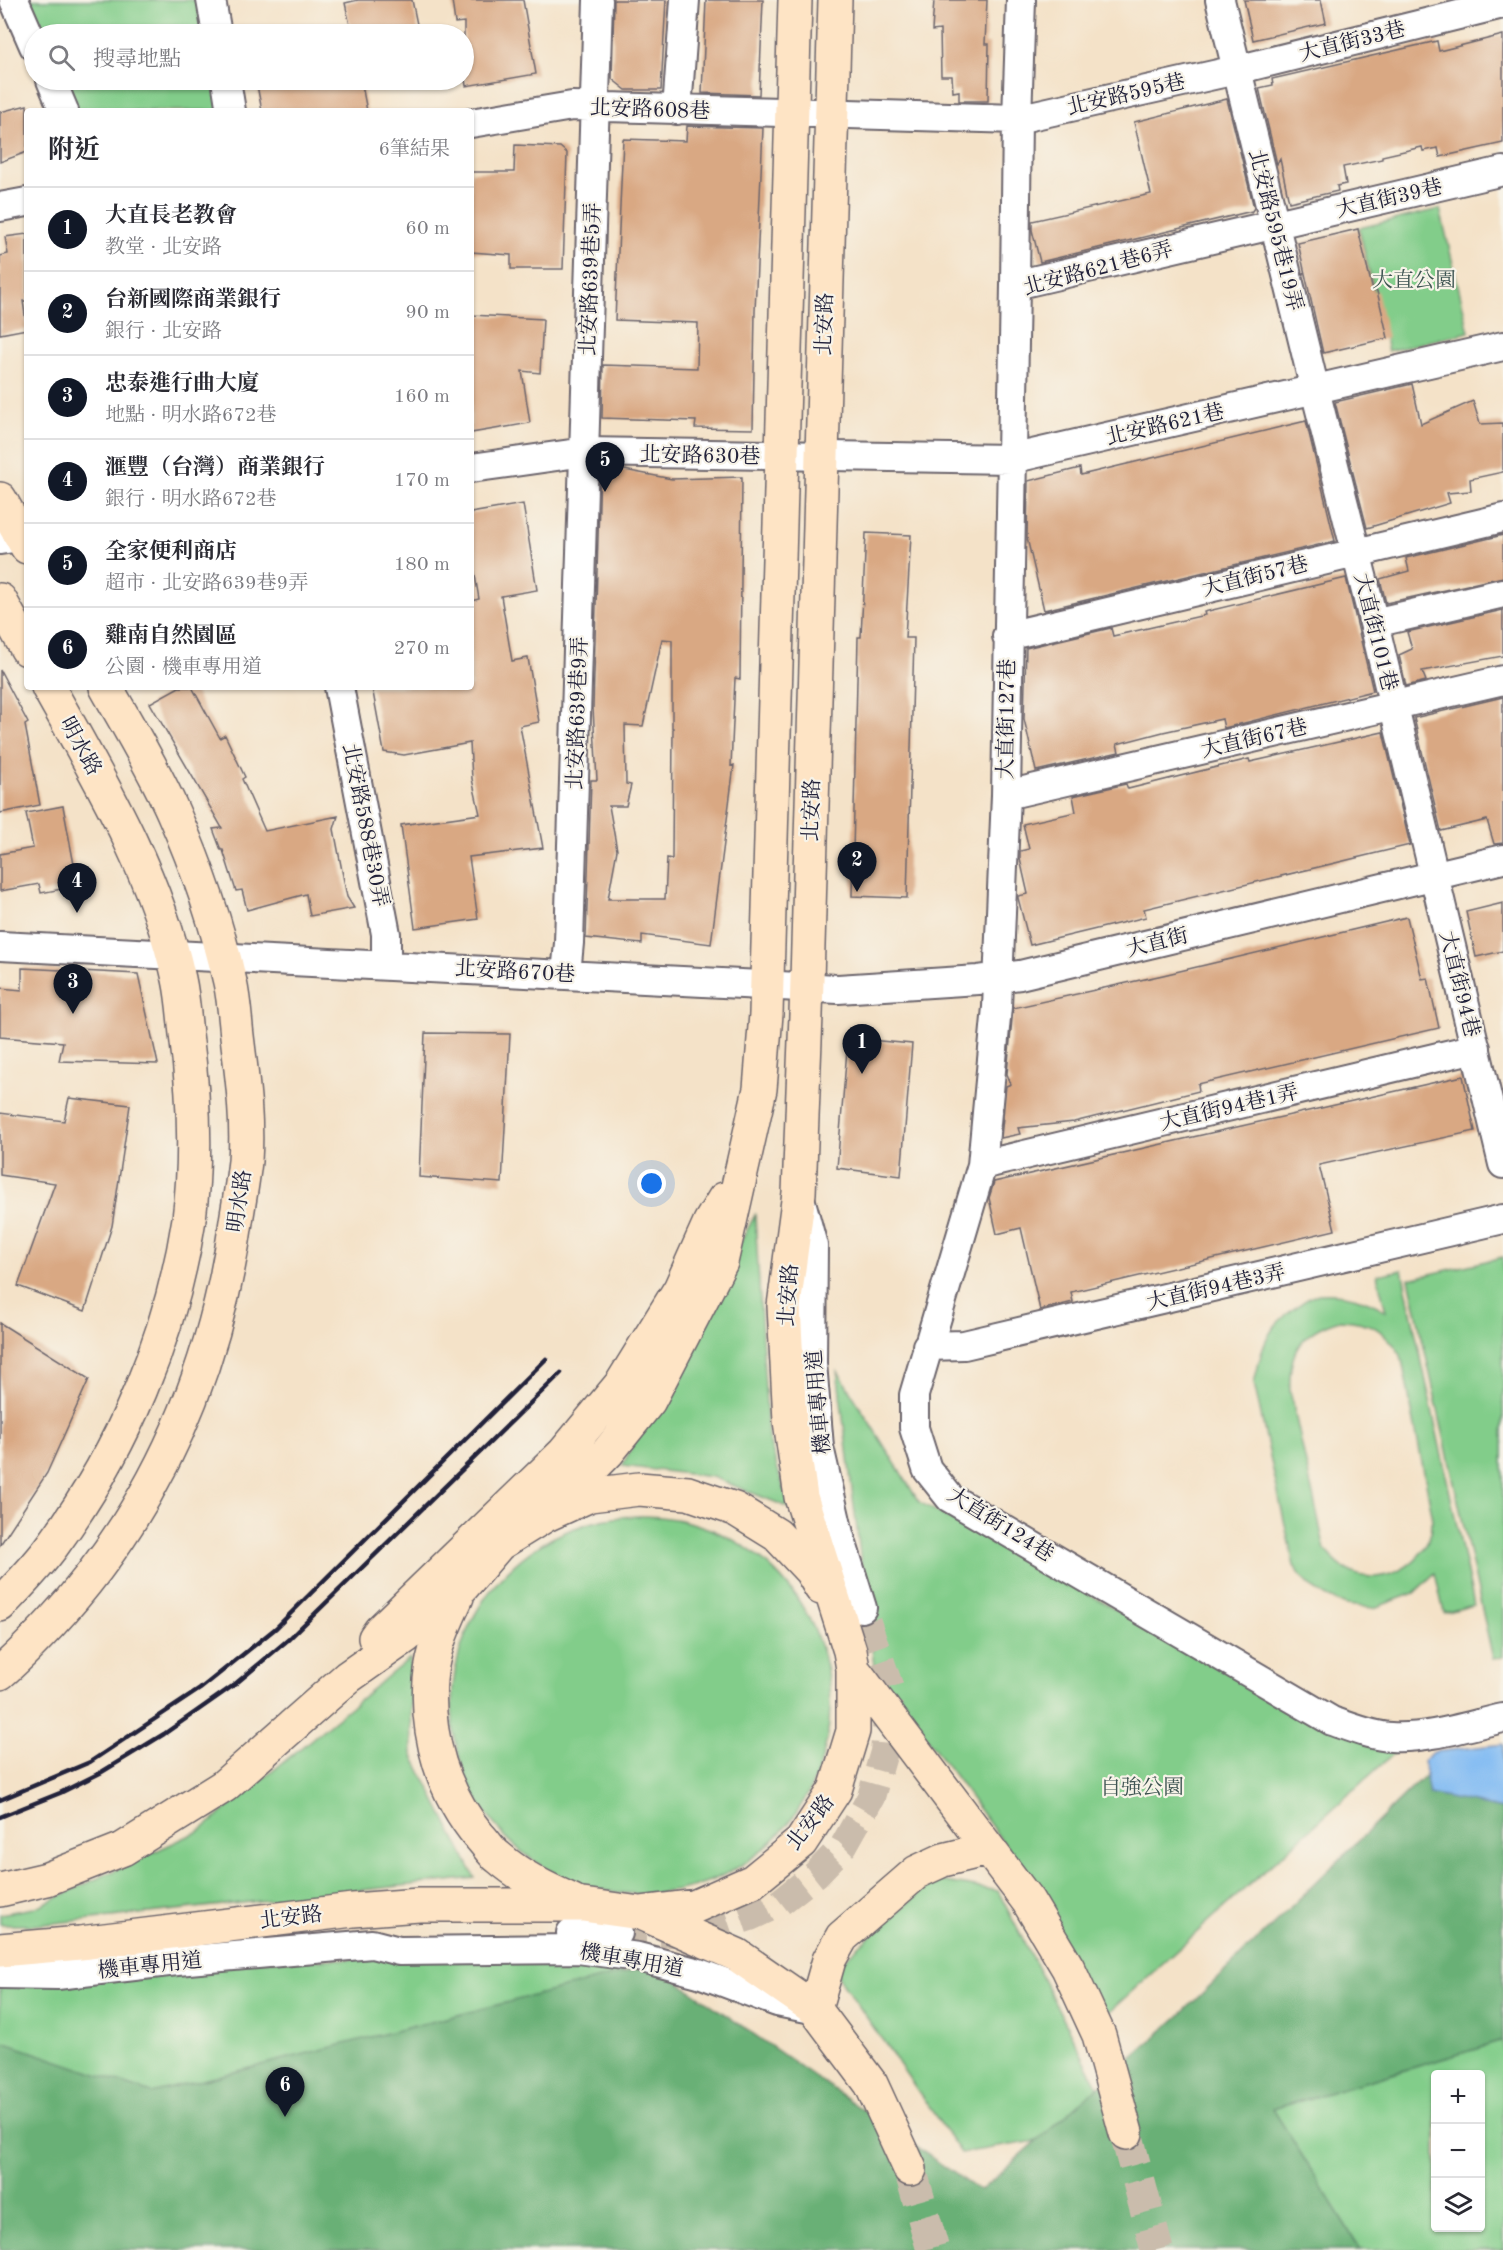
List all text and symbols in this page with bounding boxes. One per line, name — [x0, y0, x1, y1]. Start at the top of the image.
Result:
street label: 大直街33巷 — [1297, 17, 1407, 66]
search box — [24, 24, 474, 90]
icon: search — [45, 41, 78, 74]
text: 搜尋地點 — [93, 49, 181, 71]
street label: 北安路595巷 — [1065, 70, 1187, 119]
street label: 北安路608巷 — [589, 96, 711, 123]
text: 附近 — [48, 138, 100, 164]
text: 6筆結果 — [378, 140, 450, 160]
street label: 北安路595巷19弄 — [1244, 147, 1307, 313]
street label: 大直街39巷 — [1334, 175, 1444, 222]
street label: 北安路639巷5弄 — [576, 202, 605, 356]
text: 大直長老教會 — [105, 205, 237, 227]
text: 1 — [62, 219, 73, 239]
text: 60 m — [405, 219, 450, 239]
street label: 北安路621巷6弄 — [1021, 237, 1175, 299]
text: 教堂 · 北安路 — [105, 238, 222, 258]
park label: 大直公園 — [1372, 268, 1456, 292]
text: 台新國際商業銀行 — [105, 289, 281, 311]
street label: 北安路 — [812, 292, 837, 356]
text: 2 — [62, 303, 73, 323]
text: 90 m — [405, 303, 450, 323]
text: 銀行 · 北安路 — [105, 322, 222, 342]
text: 忠泰進行曲大廈 — [105, 373, 259, 395]
text: 3 — [62, 387, 73, 407]
text: 160 m — [394, 387, 450, 407]
street label: 北安路621巷 — [1104, 400, 1226, 449]
text: 地點 · 明水路672巷 — [105, 406, 277, 426]
pin: 5 — [586, 442, 624, 492]
street label: 北安路630巷 — [640, 443, 760, 468]
text: 滙豐（台灣）商業銀行 — [105, 457, 325, 479]
text: 4 — [62, 471, 73, 491]
text: 170 m — [394, 471, 450, 491]
text: 銀行 · 明水路672巷 — [105, 490, 277, 510]
text: 全家便利商店 — [105, 541, 237, 563]
street label: 大直街57巷 — [1200, 552, 1310, 601]
text: 5 — [62, 555, 73, 575]
text: 180 m — [394, 555, 450, 575]
street label: 大直街101巷 — [1350, 571, 1401, 693]
text: 超市 · 北安路639巷9弄 — [105, 574, 308, 594]
text: 雞南自然園區 — [105, 625, 237, 647]
street label: 北安路639巷9弄 — [563, 636, 592, 790]
text: 6 — [62, 639, 73, 659]
text: 270 m — [394, 639, 450, 659]
text: 公園 · 機車專用道 — [105, 658, 262, 678]
street label: 大直街127巷 — [994, 659, 1019, 779]
street label: 明水路 — [55, 713, 106, 779]
street label: 大直街67巷 — [1199, 715, 1309, 762]
street label: 北安路588巷30弄 — [338, 741, 393, 909]
street label: 北安路 — [799, 778, 824, 842]
pin: 2 — [838, 842, 876, 892]
pin: 4 — [58, 864, 97, 913]
street label: 大直街 — [1124, 924, 1190, 961]
street label: 大直街94巷 — [1435, 929, 1484, 1039]
street label: 北安路670巷 — [454, 957, 576, 986]
pin: 3 — [54, 964, 92, 1014]
pin: 1 — [842, 1024, 882, 1074]
street label: 大直街94巷1弄 — [1158, 1080, 1301, 1135]
street label: 明水路 — [224, 1168, 255, 1234]
your location — [637, 1169, 666, 1198]
street label: 大直街94巷3弄 — [1145, 1260, 1288, 1315]
street label: 北安路 — [775, 1263, 802, 1327]
street label: 機車專用道 — [802, 1349, 835, 1455]
street label: 大直街124巷 — [944, 1483, 1058, 1566]
park label: 自強公園 — [1100, 1775, 1184, 1799]
street label: 北安路 — [782, 1790, 839, 1854]
street label: 北安路 — [258, 1902, 324, 1933]
street label: 機車專用道 — [578, 1940, 686, 1981]
street label: 機車專用道 — [97, 1949, 203, 1982]
pin: 6 — [266, 2068, 304, 2117]
map controls — [1431, 2070, 1485, 2232]
button: + — [1431, 2070, 1485, 2124]
button: − — [1431, 2124, 1485, 2178]
button: layers — [1431, 2178, 1485, 2232]

